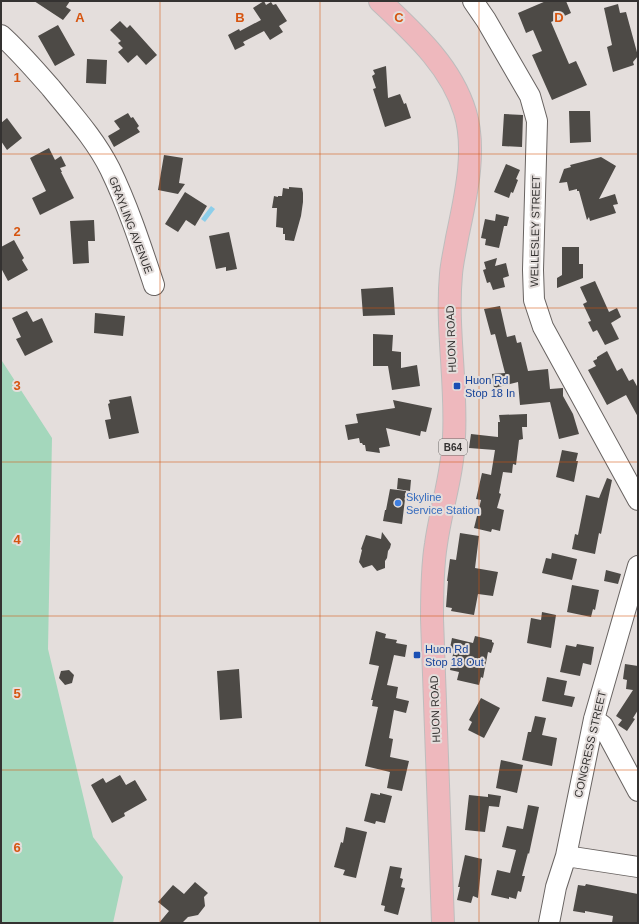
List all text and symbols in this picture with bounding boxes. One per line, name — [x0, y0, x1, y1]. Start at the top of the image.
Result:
text: A — [75, 10, 85, 25]
text: B — [235, 10, 245, 25]
text: C — [394, 10, 404, 25]
text: D — [554, 10, 564, 25]
text: 1 — [13, 70, 21, 85]
street label: GRAYLING AVENUE — [107, 175, 155, 275]
street label: WELLESLEY STREET — [528, 175, 542, 287]
text: 2 — [13, 224, 21, 239]
street label: HUON ROAD — [444, 305, 458, 373]
place label: Huon Rd Stop 18 In — [465, 374, 515, 399]
text: 3 — [13, 378, 21, 393]
marker: Huon Rd Stop 18 In — [452, 381, 462, 391]
road number: B64 — [439, 439, 467, 455]
place label: Skyline Service Station — [406, 491, 480, 516]
marker: Skyline Service Station — [393, 498, 403, 508]
text: 4 — [13, 532, 21, 547]
place label: Huon Rd Stop 18 Out — [425, 643, 484, 668]
marker: Huon Rd Stop 18 Out — [412, 650, 422, 660]
street label: HUON ROAD — [428, 675, 442, 743]
text: 5 — [13, 686, 21, 701]
street label: CONGRESS STREET — [572, 689, 608, 799]
text: 6 — [13, 840, 21, 855]

